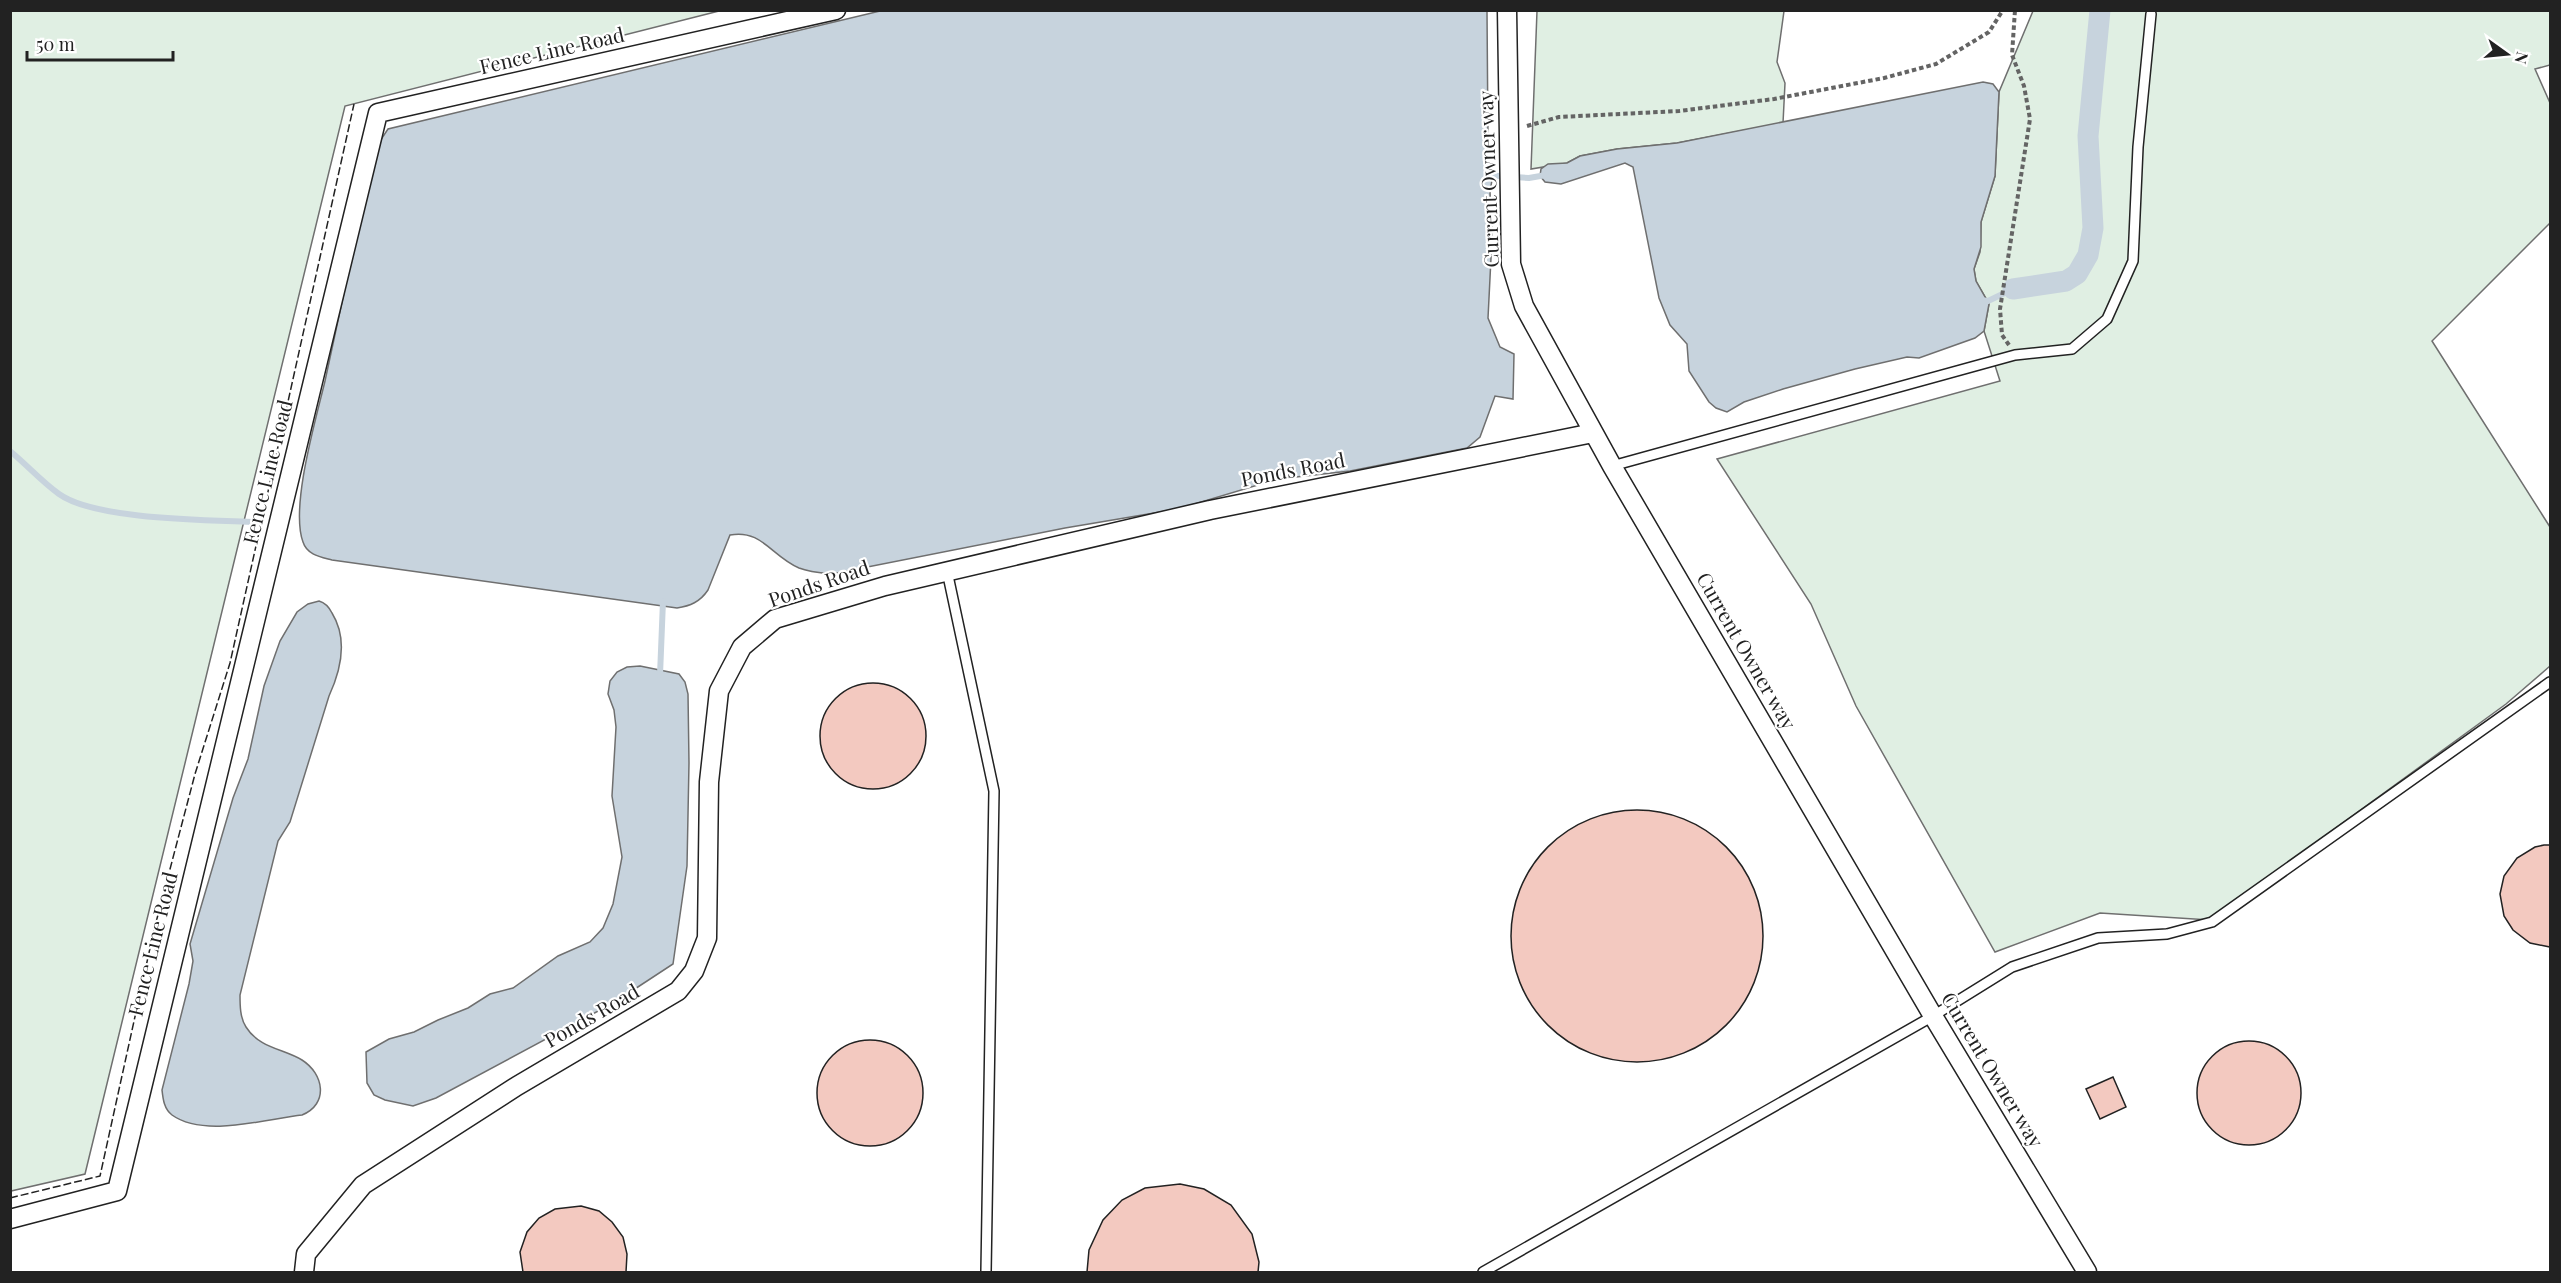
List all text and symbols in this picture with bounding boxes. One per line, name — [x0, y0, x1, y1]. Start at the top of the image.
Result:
street label: Fence Line Road — [477, 20, 627, 79]
scale bar — [27, 24, 172, 62]
north arrow — [2477, 24, 2537, 84]
text: 50 m — [36, 32, 75, 56]
text: N — [2510, 50, 2534, 67]
street label: Current Owner way — [1471, 90, 1504, 268]
street label: Fence Line Road — [236, 396, 298, 547]
street label: Ponds Road — [1238, 445, 1347, 492]
street label: Ponds Road — [764, 553, 873, 613]
street label: Current Owner way — [1691, 567, 1803, 734]
street label: Fence Line Road — [121, 868, 183, 1019]
street label: Ponds Road — [539, 976, 644, 1053]
street label: Current Owner way — [1936, 986, 2050, 1152]

